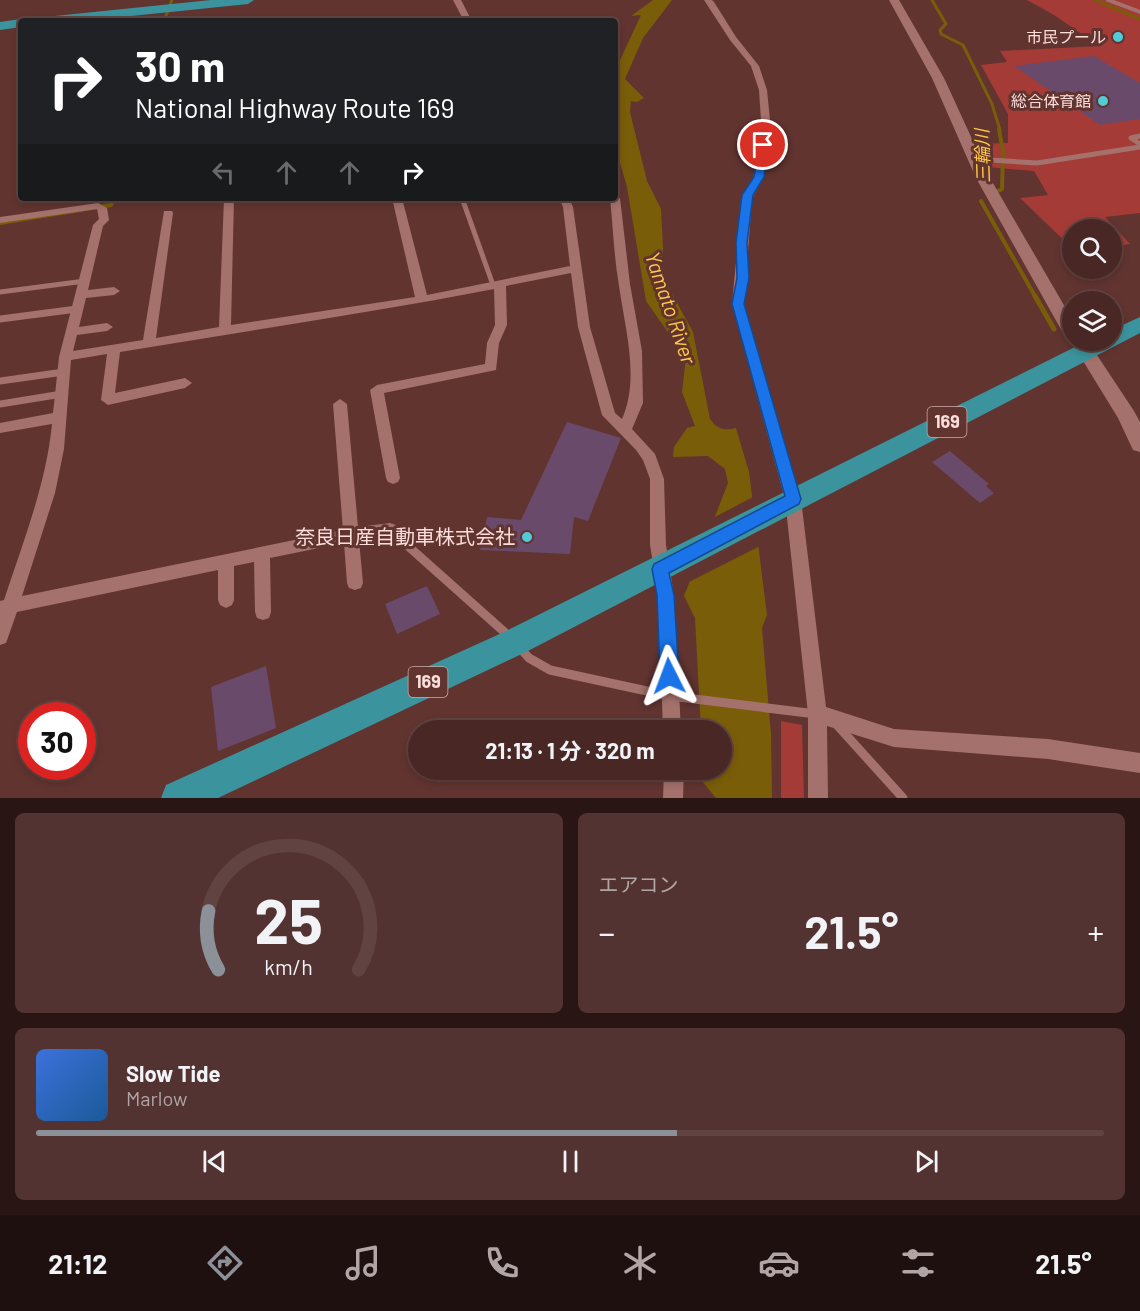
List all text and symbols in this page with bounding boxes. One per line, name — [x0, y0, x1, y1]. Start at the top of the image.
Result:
place label: 市民プール — [1026, 27, 1106, 46]
marker: 市民プール — [1111, 30, 1125, 44]
text: 30 m — [135, 40, 225, 90]
icon: right — [36, 42, 114, 120]
text: National Highway Route 169 — [135, 91, 455, 123]
place label: 総合体育館 — [1011, 91, 1091, 110]
marker: 総合体育館 — [1096, 94, 1110, 108]
pin — [737, 119, 788, 170]
water label: 三輪川 — [970, 127, 994, 183]
icon: arrive — [746, 128, 779, 161]
icon: left — [207, 156, 240, 189]
icon: ahead — [270, 156, 303, 189]
icon: ahead — [333, 156, 366, 189]
icon: right — [396, 156, 429, 189]
map controls — [1062, 219, 1122, 351]
button: search — [1062, 219, 1122, 279]
water label: Yamato River — [641, 248, 702, 367]
button: layers — [1062, 291, 1122, 351]
road number: 169 — [928, 407, 966, 437]
place label: 奈良日産自動車株式会社 — [295, 524, 515, 548]
marker: 奈良日産自動車株式会社 — [520, 530, 534, 544]
position arrow — [637, 644, 701, 708]
road number: 169 — [408, 667, 448, 697]
speed limit sign: 30 — [18, 702, 96, 780]
text: 21:13 · 1 分 · 320 m — [485, 737, 655, 763]
text: エアコン — [599, 872, 679, 896]
text: 25 — [254, 882, 323, 956]
text: 21.5° — [804, 904, 898, 958]
text: − — [599, 912, 615, 952]
text: + — [1088, 912, 1104, 952]
text: km/h — [264, 954, 313, 979]
text: Slow Tide — [126, 1060, 221, 1086]
text: Marlow — [126, 1086, 187, 1110]
icon: previous — [198, 1145, 231, 1178]
icon: pause — [554, 1145, 587, 1178]
icon: next — [910, 1145, 943, 1178]
icon: directions — [204, 1242, 246, 1284]
icon: music — [342, 1242, 384, 1284]
icon: phone — [481, 1242, 523, 1284]
icon: climate — [619, 1242, 661, 1284]
icon: car — [758, 1242, 800, 1284]
icon: filters — [897, 1242, 939, 1284]
text: 21:12 — [48, 1247, 107, 1279]
text: 21.5° — [1035, 1247, 1092, 1279]

